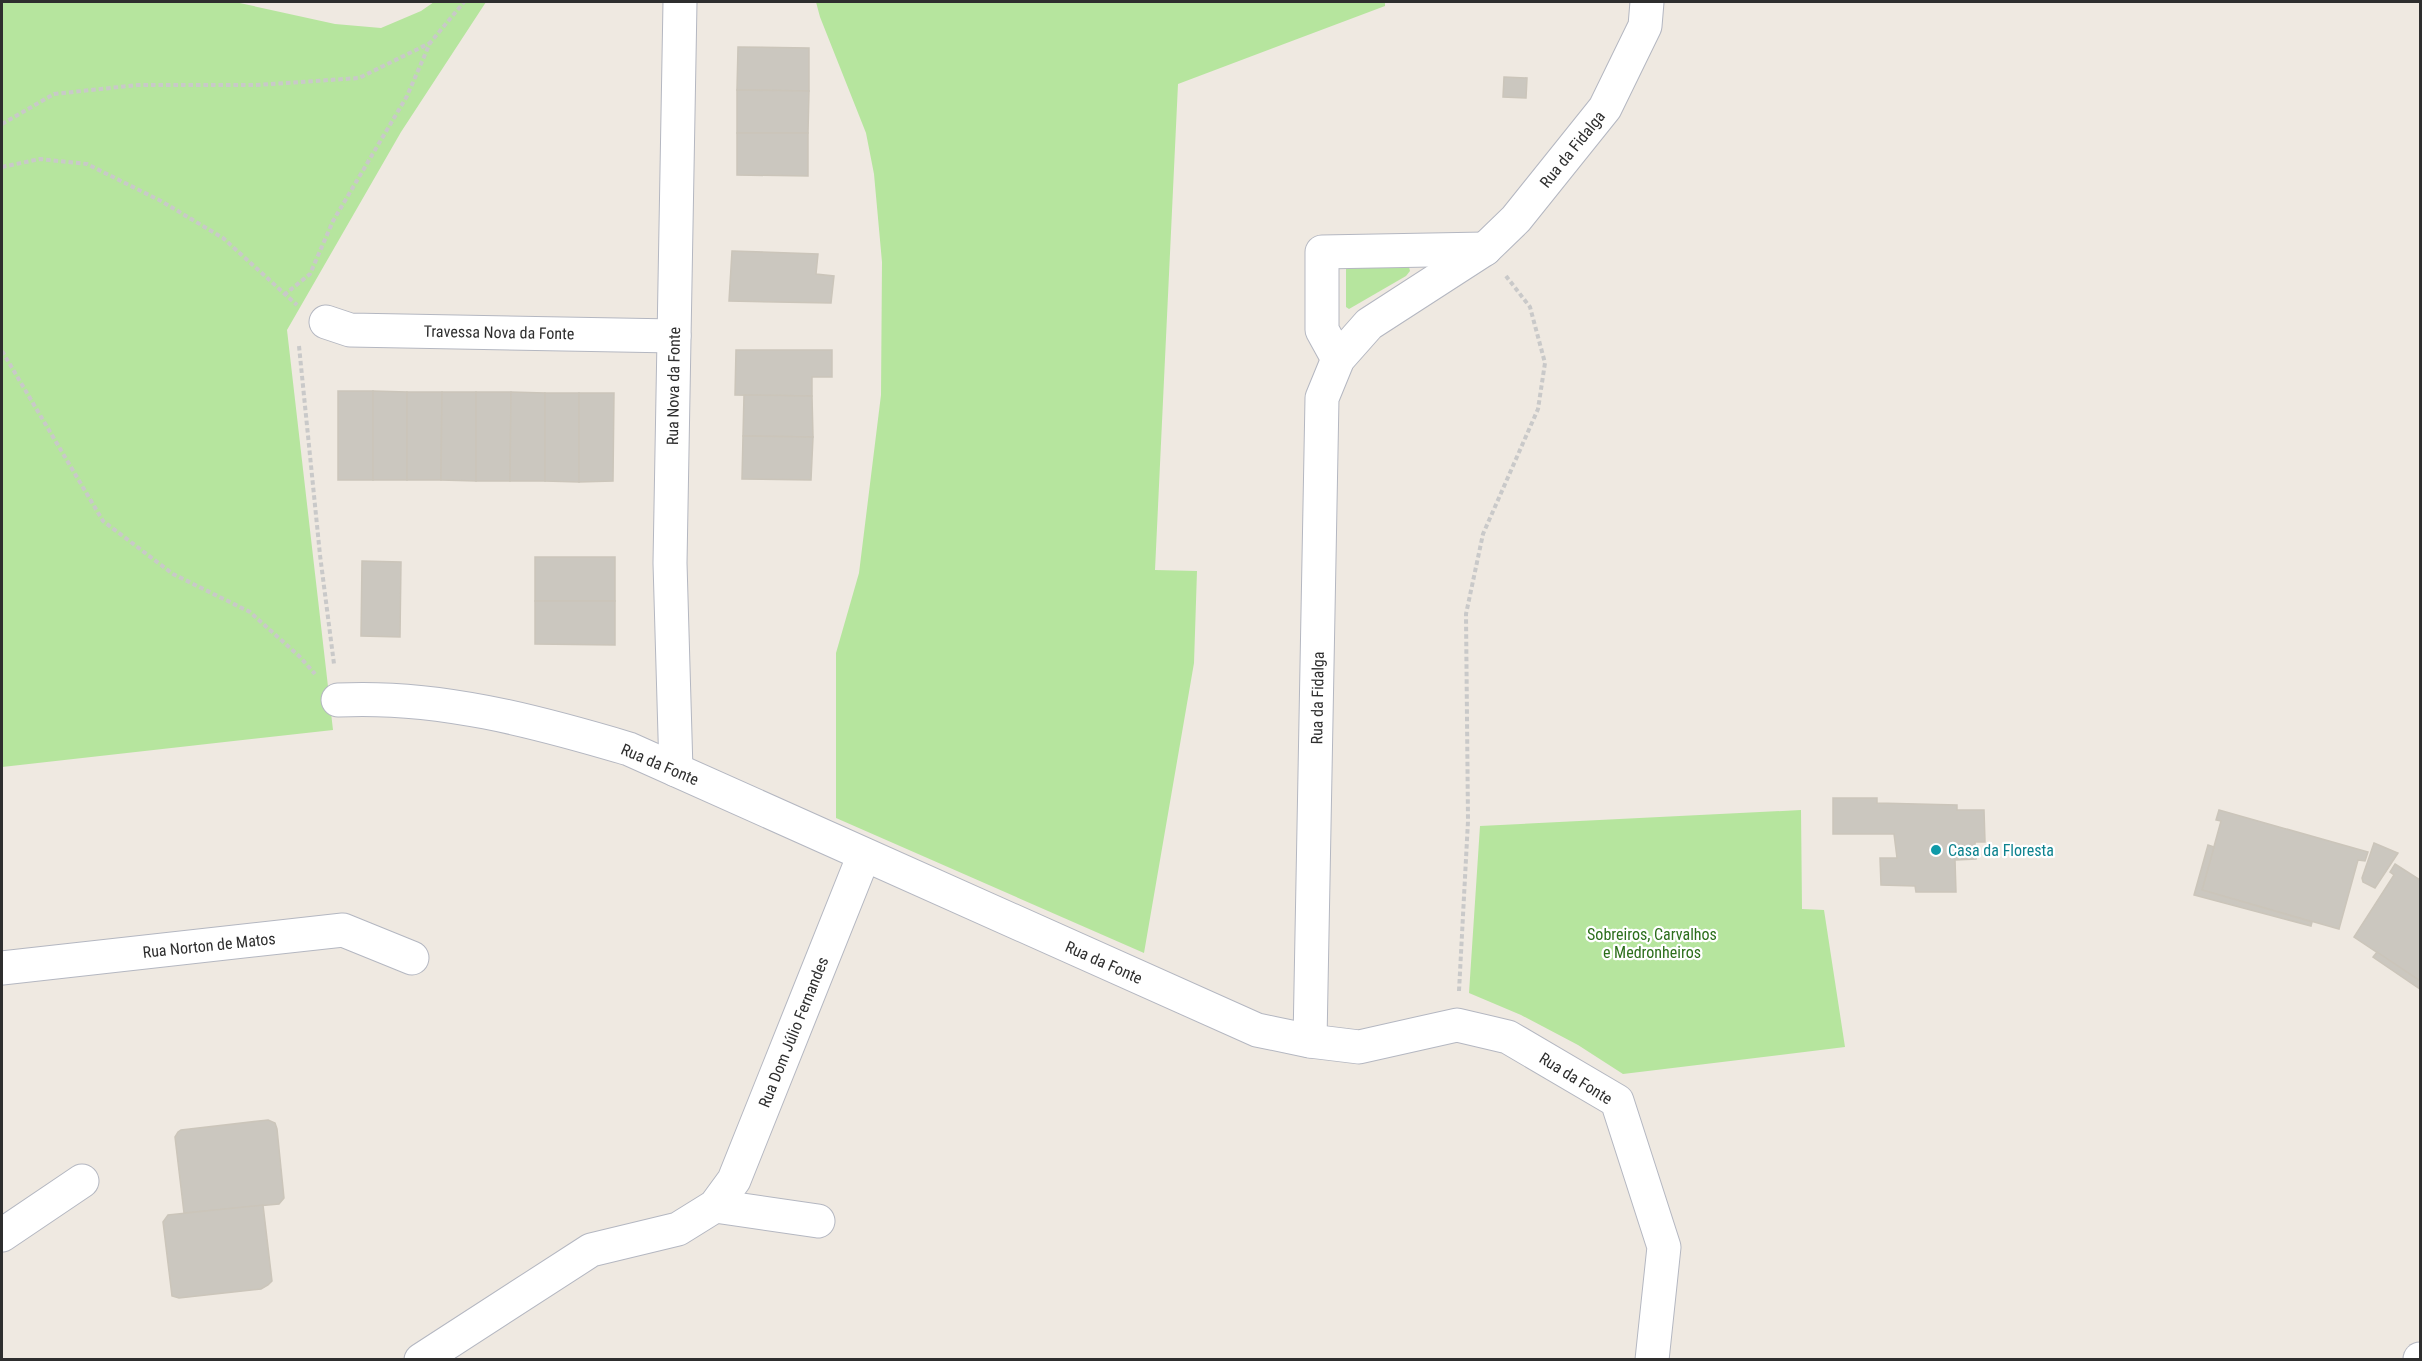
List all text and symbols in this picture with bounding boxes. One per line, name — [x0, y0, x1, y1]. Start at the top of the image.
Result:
street label: Rua da Fidalga — [1536, 107, 1609, 191]
street label: Travessa Nova da Fonte — [423, 322, 575, 343]
street label: Rua Nova da Fonte — [663, 327, 684, 445]
street label: Rua da Fidalga — [1307, 651, 1328, 745]
street label: Rua da Fonte — [618, 740, 701, 789]
place label: Casa da Floresta — [1948, 841, 2054, 860]
marker: Casa da Floresta — [1929, 843, 1943, 857]
park label: Sobreiros, Carvalhos e Medronheiros — [1587, 925, 1717, 962]
street label: Rua Norton de Matos — [142, 929, 276, 962]
street label: Rua da Fonte — [1062, 937, 1145, 988]
street label: Rua Dom Júlio Fernandes — [755, 954, 832, 1110]
street label: Rua da Fonte — [1536, 1049, 1616, 1108]

